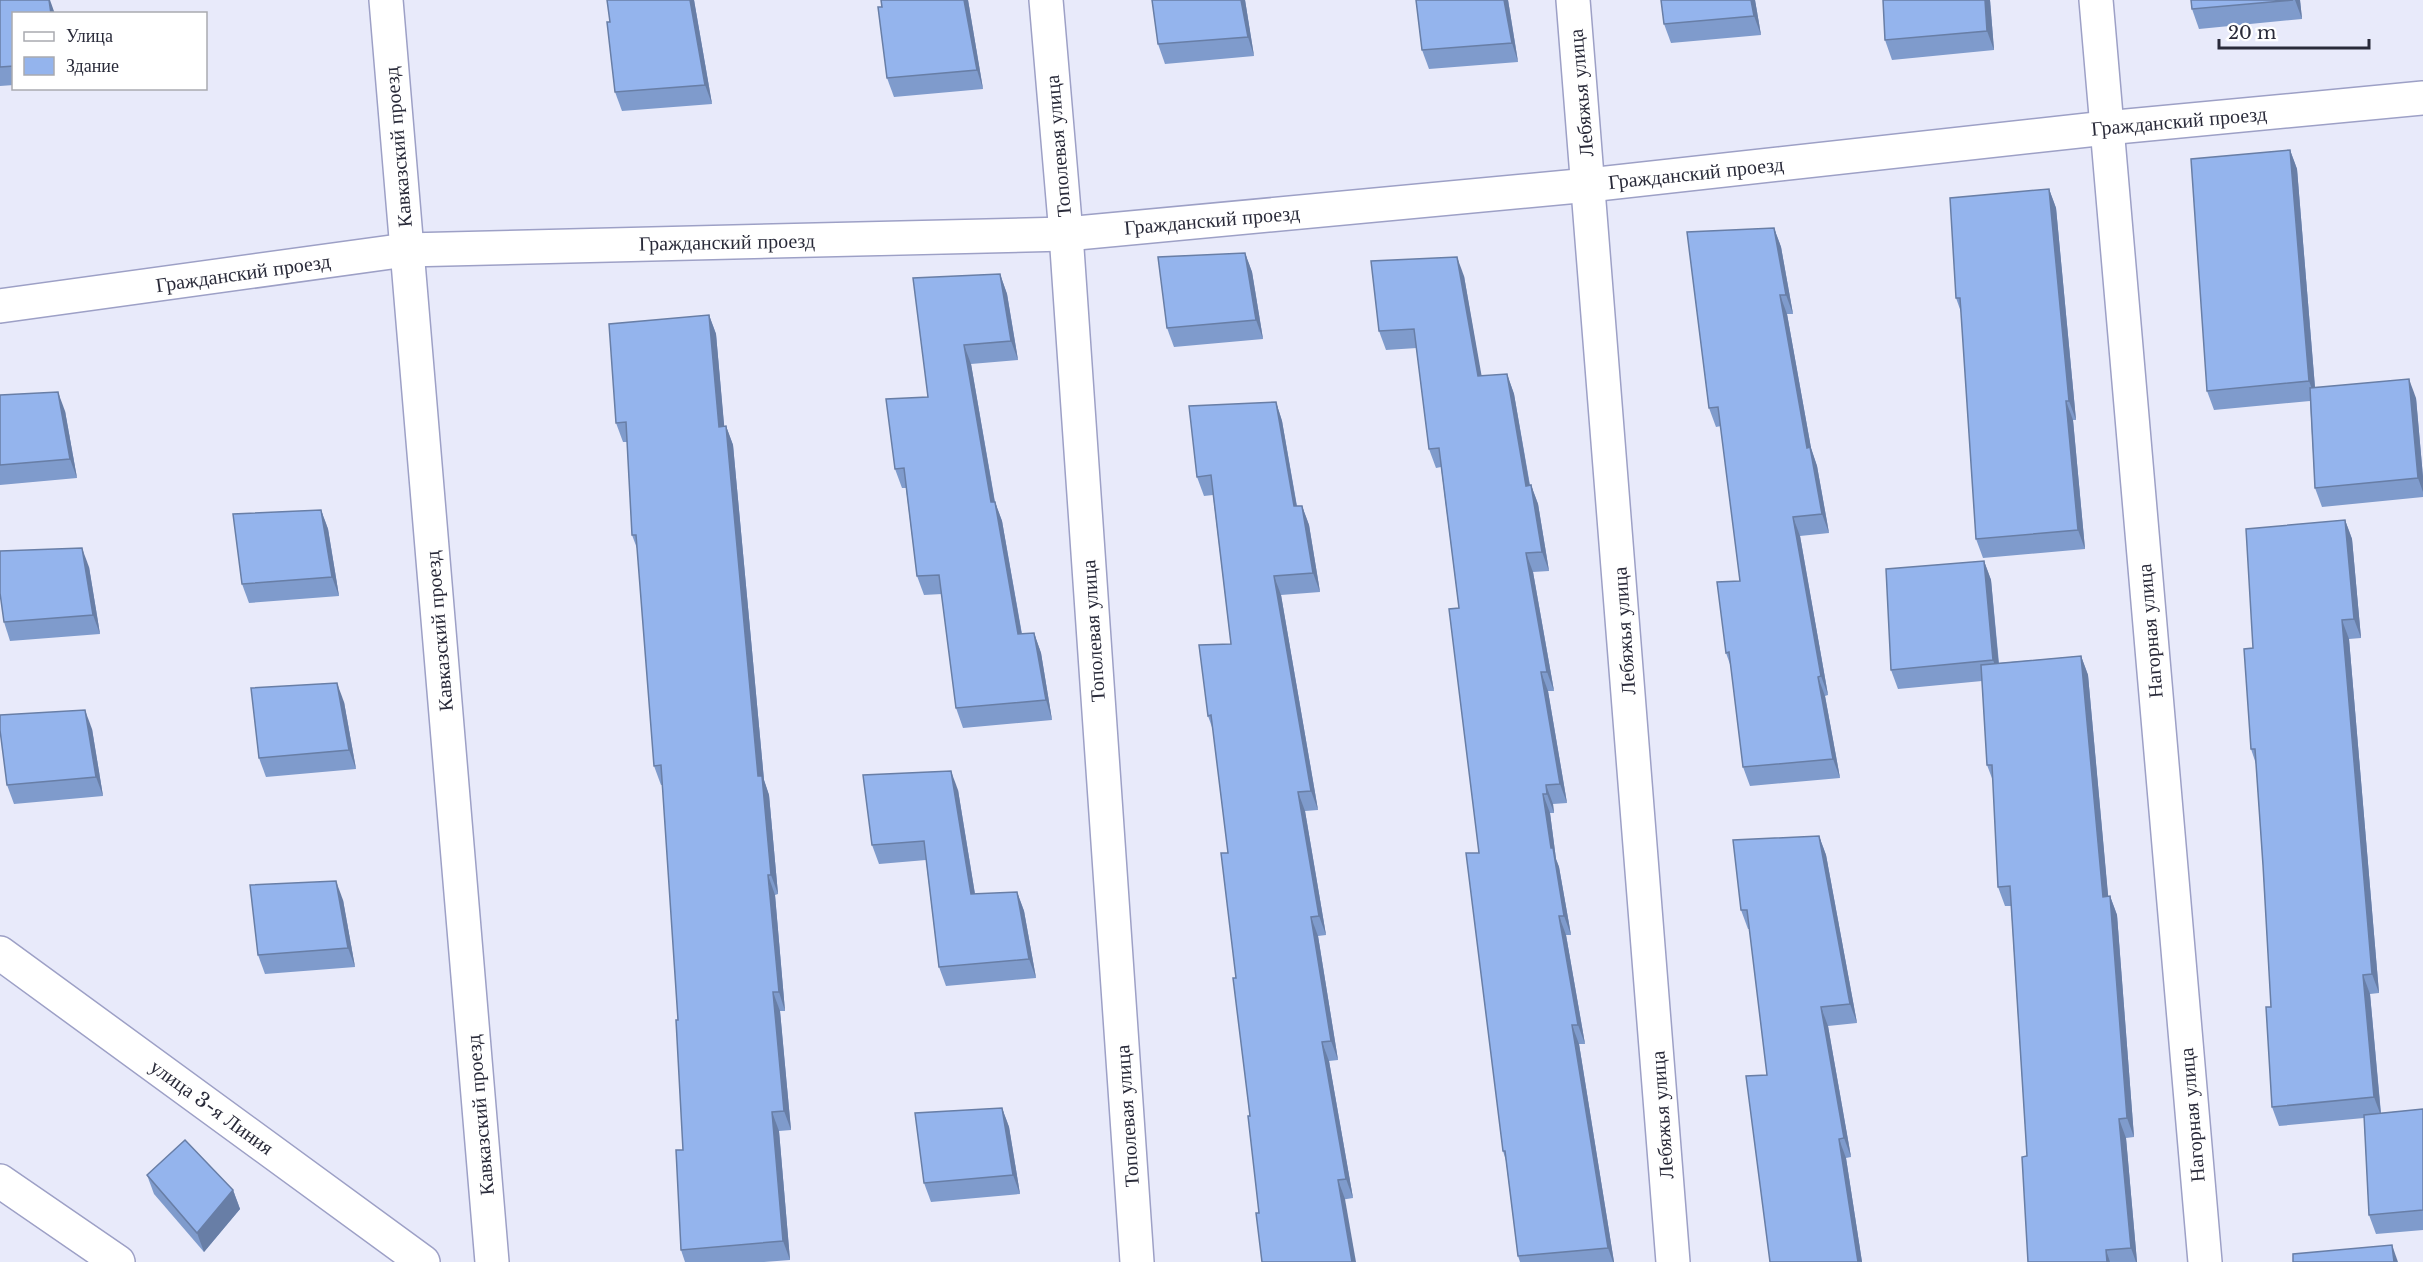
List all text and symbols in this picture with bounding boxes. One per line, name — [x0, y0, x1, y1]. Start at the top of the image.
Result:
legend — [12, 12, 207, 90]
scale bar — [2219, 12, 2369, 50]
text: 20 m — [2228, 22, 2276, 44]
text: Улица — [66, 25, 113, 47]
street label: Лебяжья улица — [1563, 28, 1599, 158]
text: Здание — [66, 55, 119, 77]
street label: Кавказский проезд — [379, 66, 417, 228]
street label: Тополевая улица — [1040, 74, 1076, 218]
street label: Гражданский проезд — [2090, 101, 2268, 141]
street label: Гражданский проезд — [1607, 152, 1785, 194]
street label: Гражданский проезд — [1123, 200, 1301, 240]
street label: Гражданский проезд — [639, 228, 815, 256]
street label: Гражданский проезд — [154, 249, 332, 297]
street label: Кавказский проезд — [420, 550, 458, 712]
street label: Тополевая улица — [1076, 559, 1110, 703]
street label: Нагорная улица — [2132, 563, 2168, 699]
street label: Лебяжья улица — [1608, 566, 1640, 696]
street label: Кавказский проезд — [461, 1034, 499, 1196]
street label: Тополевая улица — [1110, 1044, 1144, 1188]
street label: Нагорная улица — [2174, 1047, 2210, 1183]
street label: Лебяжья улица — [1646, 1050, 1678, 1180]
street label: улица 3-я Линия — [146, 1054, 278, 1160]

